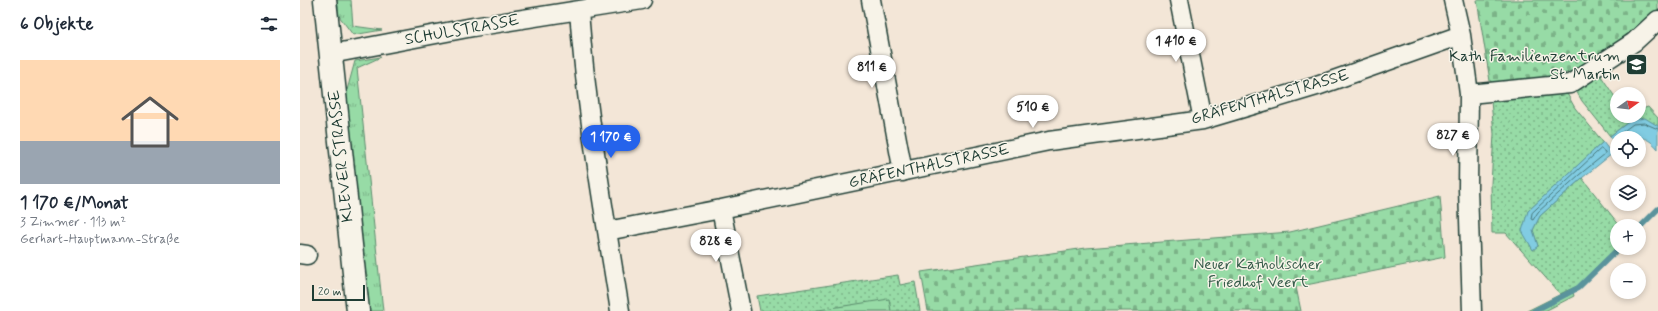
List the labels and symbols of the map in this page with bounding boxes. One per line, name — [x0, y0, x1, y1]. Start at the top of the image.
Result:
street label: SCHULSTRASSE — [403, 10, 521, 50]
pin: 1 410 € — [1139, 29, 1213, 63]
place label: Kath. Familienzentrum St. Martin — [1449, 46, 1620, 85]
school or university icon: Kath. Familienzentrum St. Martin — [1623, 52, 1649, 78]
pin: 811 € — [844, 55, 900, 89]
street label: GRÄFENTHALSTRASSE — [1188, 64, 1352, 130]
north arrow — [1610, 87, 1646, 123]
street label: KLEVER STRASSE — [324, 89, 358, 223]
pin: 510 € — [1005, 95, 1061, 129]
pin: 827 € — [1425, 123, 1481, 157]
pin: 1 170 € — [574, 125, 648, 159]
street label: GRÄFENTHALSTRASSE — [847, 139, 1011, 193]
pin: 828 € — [688, 229, 744, 263]
park label: Neuer Katholischer Friedhof Veert — [1194, 254, 1322, 293]
scale bar — [312, 283, 365, 302]

